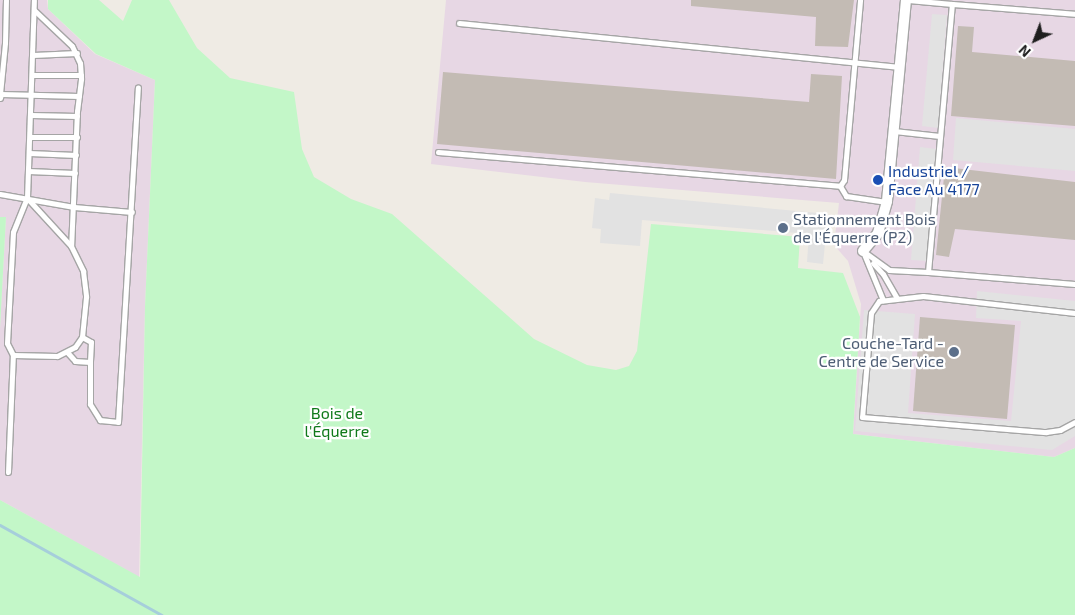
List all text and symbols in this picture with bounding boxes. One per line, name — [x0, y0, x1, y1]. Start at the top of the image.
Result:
north arrow — [1010, 15, 1060, 65]
text: N — [1015, 42, 1034, 61]
place label: Industriel / Face Au 4177 — [888, 161, 980, 199]
marker: Industriel / Face Au 4177 — [872, 174, 884, 186]
place label: Stationnement Bois de l'Équerre (P2) — [793, 209, 936, 247]
marker: Stationnement Bois de l'Équerre (P2) — [777, 222, 789, 234]
place label: Couche-Tard - Centre de Service — [818, 333, 944, 371]
marker: Couche-Tard - Centre de Service — [948, 346, 960, 358]
park label: Bois de l'Équerre — [305, 403, 369, 441]

